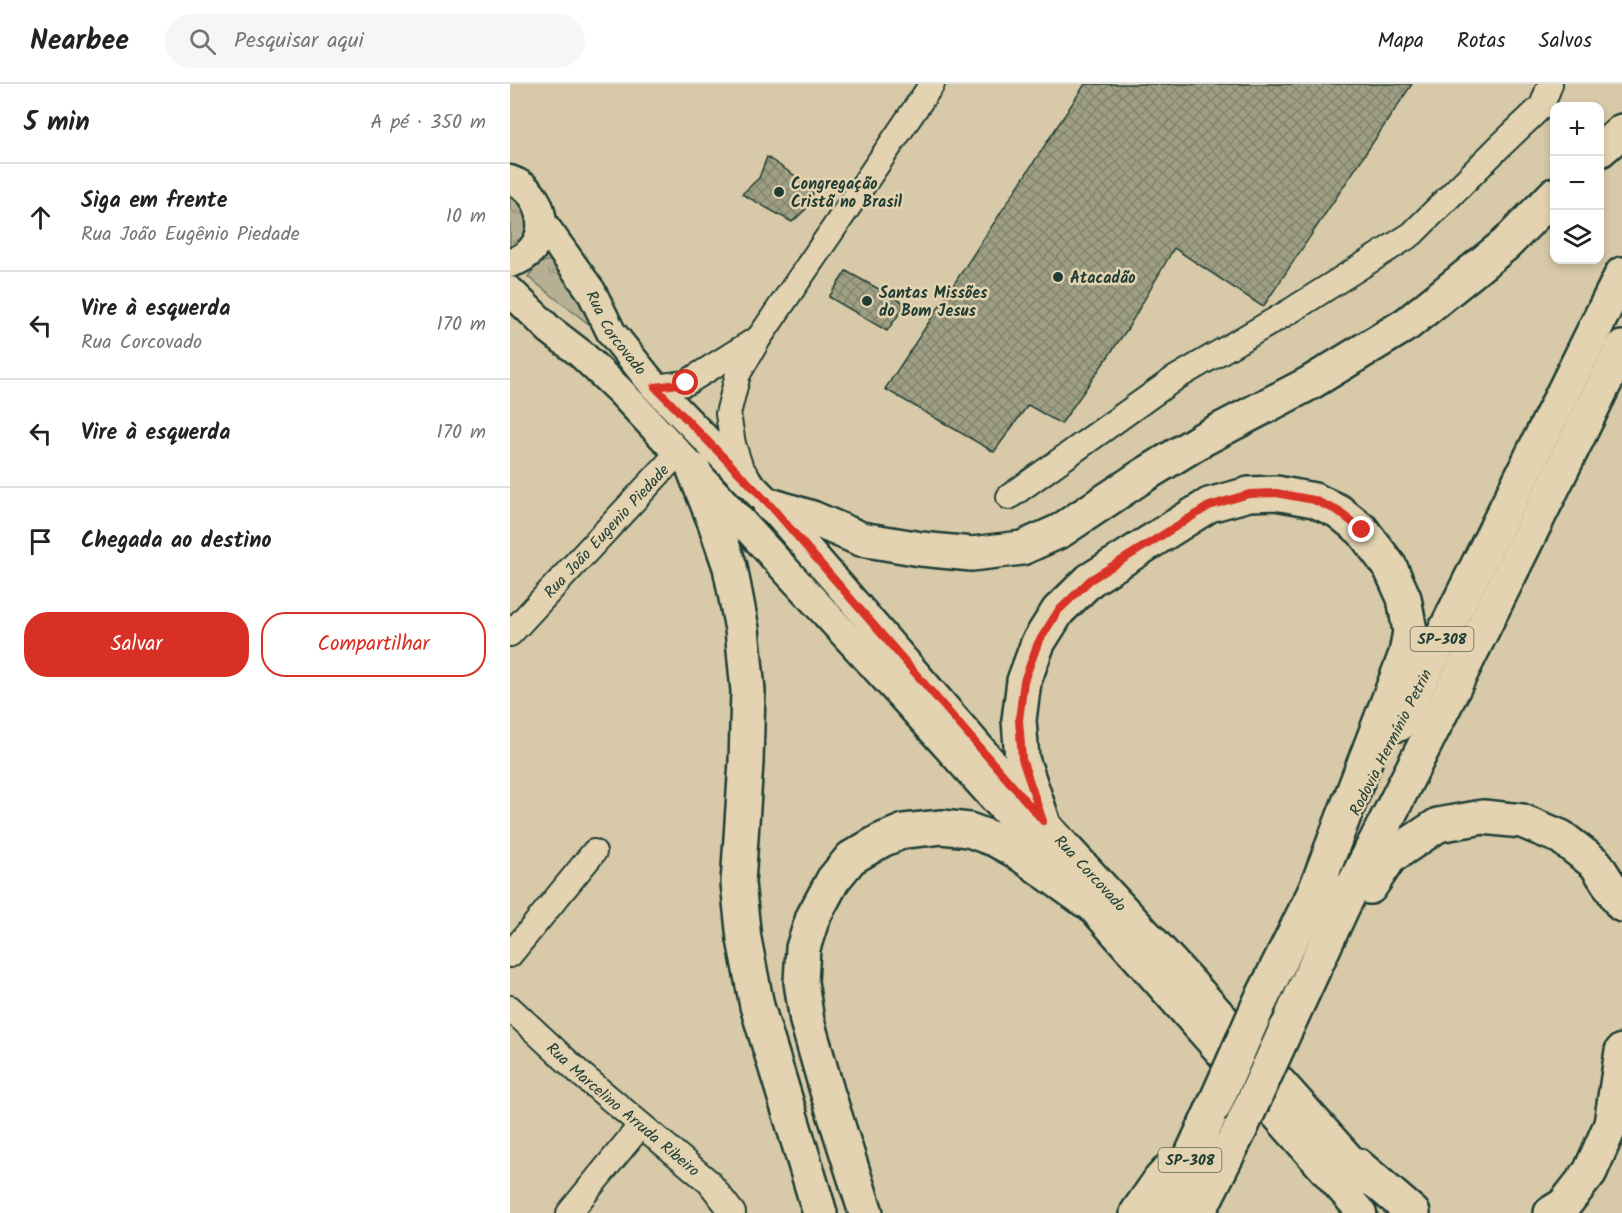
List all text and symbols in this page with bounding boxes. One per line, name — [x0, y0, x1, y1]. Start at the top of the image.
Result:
search box — [165, 14, 585, 68]
text: Nearbee — [30, 19, 129, 64]
text: Pesquisar aqui — [234, 24, 364, 59]
icon: search — [186, 25, 219, 58]
text: Mapa — [1378, 25, 1424, 58]
text: Rotas — [1457, 25, 1506, 58]
text: Salvos — [1539, 25, 1592, 58]
text: 5 min — [24, 102, 90, 144]
map controls — [1550, 102, 1604, 264]
button: + — [1550, 102, 1604, 156]
text: A pé · 350 m — [371, 107, 486, 139]
button: − — [1550, 156, 1604, 210]
place label: Congregação Cristã no Brasil — [791, 172, 903, 215]
text: Siga em frente — [81, 184, 227, 219]
marker: Congregação Cristã no Brasil — [772, 185, 786, 199]
icon: ahead — [24, 201, 57, 234]
text: 10 m — [446, 201, 486, 233]
button: layers — [1550, 210, 1604, 264]
text: Rua João Eugênio Piedade — [81, 219, 300, 251]
place label: Atacadão — [1070, 266, 1136, 291]
marker: Atacadão — [1051, 270, 1065, 284]
place label: Santas Missões do Bom Jesus — [879, 281, 988, 324]
street label: Rua Corcovado — [579, 287, 652, 381]
text: Vire à esquerda — [81, 292, 230, 327]
marker: Santas Missões do Bom Jesus — [860, 294, 874, 308]
icon: left — [24, 309, 57, 342]
text: 170 m — [437, 309, 486, 341]
text: Rua Corcovado — [81, 327, 202, 359]
route start — [672, 369, 698, 395]
text: Vire à esquerda — [81, 416, 230, 451]
icon: left — [24, 417, 57, 450]
text: 170 m — [437, 417, 486, 449]
street label: Rua João Eugenio Piedade — [538, 459, 676, 604]
route end — [1348, 516, 1374, 542]
text: Chegada ao destino — [81, 524, 272, 559]
icon: arrive — [24, 525, 57, 558]
button: Salvar — [24, 612, 249, 677]
button: Compartilhar — [261, 612, 486, 677]
road number: SP-308 — [1410, 627, 1474, 651]
street label: Rodovia Hermínio Petrin — [1343, 665, 1439, 820]
street label: Rua Corcovado — [1048, 830, 1132, 918]
street label: Rua Marcelino Arruda Ribeiro — [540, 1037, 705, 1183]
road number: SP-308 — [1158, 1148, 1222, 1172]

